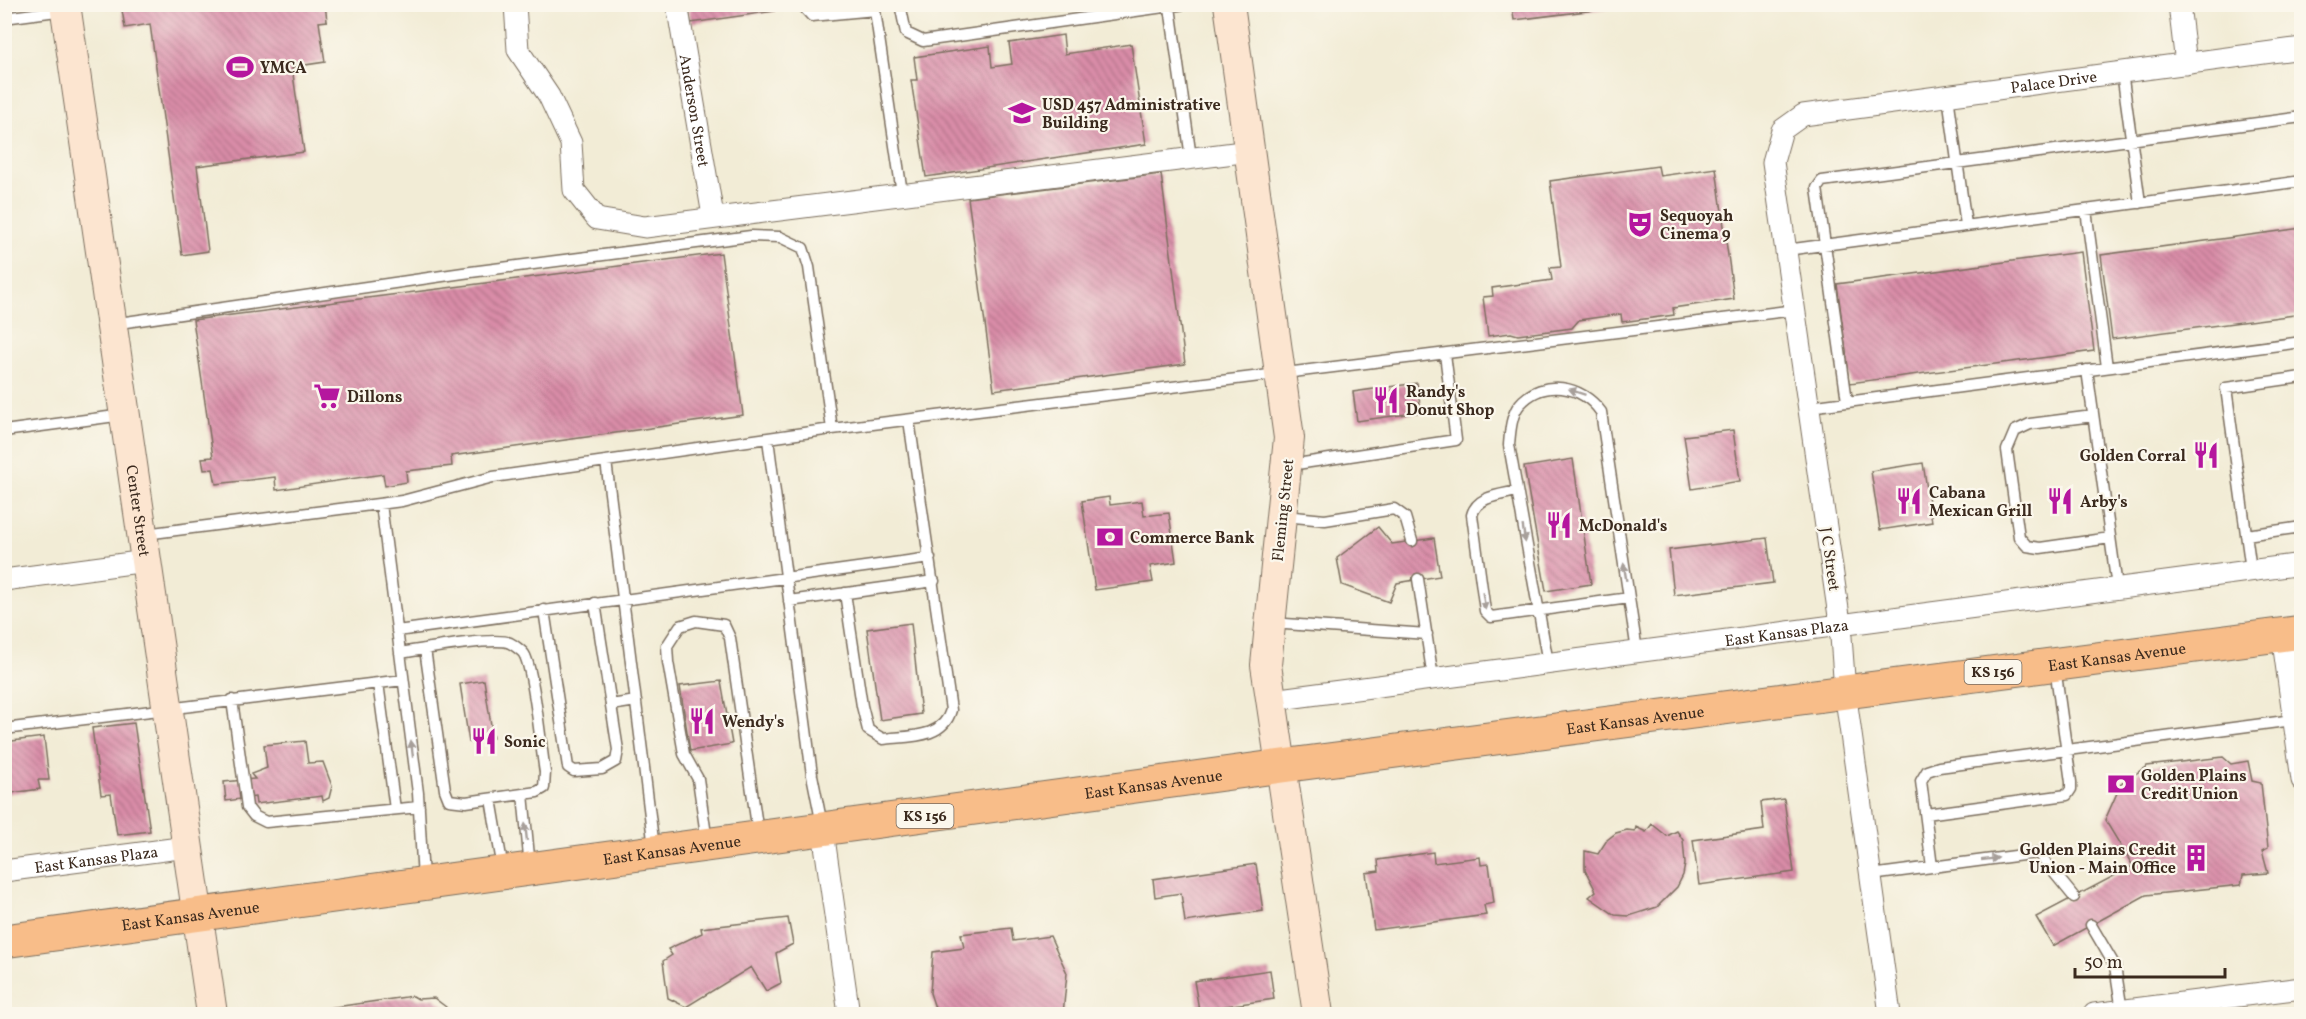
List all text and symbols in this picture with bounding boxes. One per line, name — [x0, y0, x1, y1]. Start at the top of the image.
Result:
sports icon: YMCA — [225, 52, 255, 82]
street label: Anderson Street — [673, 53, 714, 169]
place label: YMCA — [260, 58, 307, 80]
street label: Palace Drive — [2009, 67, 2098, 100]
place label: USD 457 Administrative Building — [1042, 95, 1221, 135]
school or university icon: USD 457 Administrative Building — [1007, 98, 1037, 128]
place label: Sequoyah Cinema 9 — [1660, 206, 1733, 246]
theatre icon: Sequoyah Cinema 9 — [1625, 209, 1655, 239]
supermarket icon: Dillons — [312, 381, 342, 411]
place label: Randy's Donut Shop — [1406, 382, 1494, 422]
restaurant icon: Randy's Donut Shop — [1371, 385, 1401, 415]
place label: Dillons — [347, 387, 402, 409]
one-way arrow — [1567, 387, 1585, 396]
restaurant icon: Golden Corral — [2191, 440, 2221, 470]
place label: Golden Corral — [2080, 446, 2187, 468]
street label: Fleming Street — [1268, 457, 1300, 563]
street label: Center Street — [119, 464, 154, 559]
place label: Cabana Mexican Grill — [1929, 483, 2033, 523]
restaurant icon: Cabana Mexican Grill — [1894, 486, 1924, 516]
restaurant icon: Arby's — [2045, 486, 2075, 516]
place label: Arby's — [2080, 492, 2128, 514]
restaurant icon: McDonald's — [1544, 510, 1574, 540]
place label: McDonald's — [1579, 516, 1667, 538]
bank icon: Commerce Bank — [1095, 522, 1125, 552]
one-way arrow — [1520, 524, 1529, 543]
street label: J C Street — [1814, 526, 1844, 593]
place label: Commerce Bank — [1130, 528, 1255, 550]
one-way arrow — [1621, 563, 1630, 582]
one-way arrow — [1479, 592, 1488, 611]
street label: East Kansas Plaza — [1724, 615, 1850, 653]
street label: East Kansas Avenue — [2047, 638, 2187, 678]
road number: KS 156 — [1964, 660, 2022, 684]
street label: East Kansas Avenue — [1565, 702, 1706, 742]
restaurant icon: Wendy's — [687, 706, 717, 736]
place label: Wendy's — [722, 712, 784, 734]
restaurant icon: Sonic — [469, 726, 499, 756]
place label: Sonic — [504, 732, 546, 754]
one-way arrow — [407, 739, 417, 758]
street label: East Kansas Avenue — [1083, 765, 1224, 806]
place label: Golden Plains Credit Union — [2141, 766, 2247, 806]
bank icon: Golden Plains Credit Union — [2106, 769, 2136, 799]
road number: KS 156 — [896, 804, 954, 828]
one-way arrow — [521, 823, 531, 842]
street label: East Kansas Avenue — [602, 831, 742, 872]
place label: Golden Plains Credit Union - Main Office — [2020, 840, 2176, 880]
street label: East Kansas Plaza — [33, 842, 160, 880]
building icon: Golden Plains Credit Union - Main Office — [2181, 843, 2211, 873]
one-way arrow — [1981, 855, 2000, 864]
street label: East Kansas Avenue — [120, 897, 261, 938]
scale bar — [2075, 941, 2225, 979]
text: 50 m — [2084, 951, 2123, 976]

